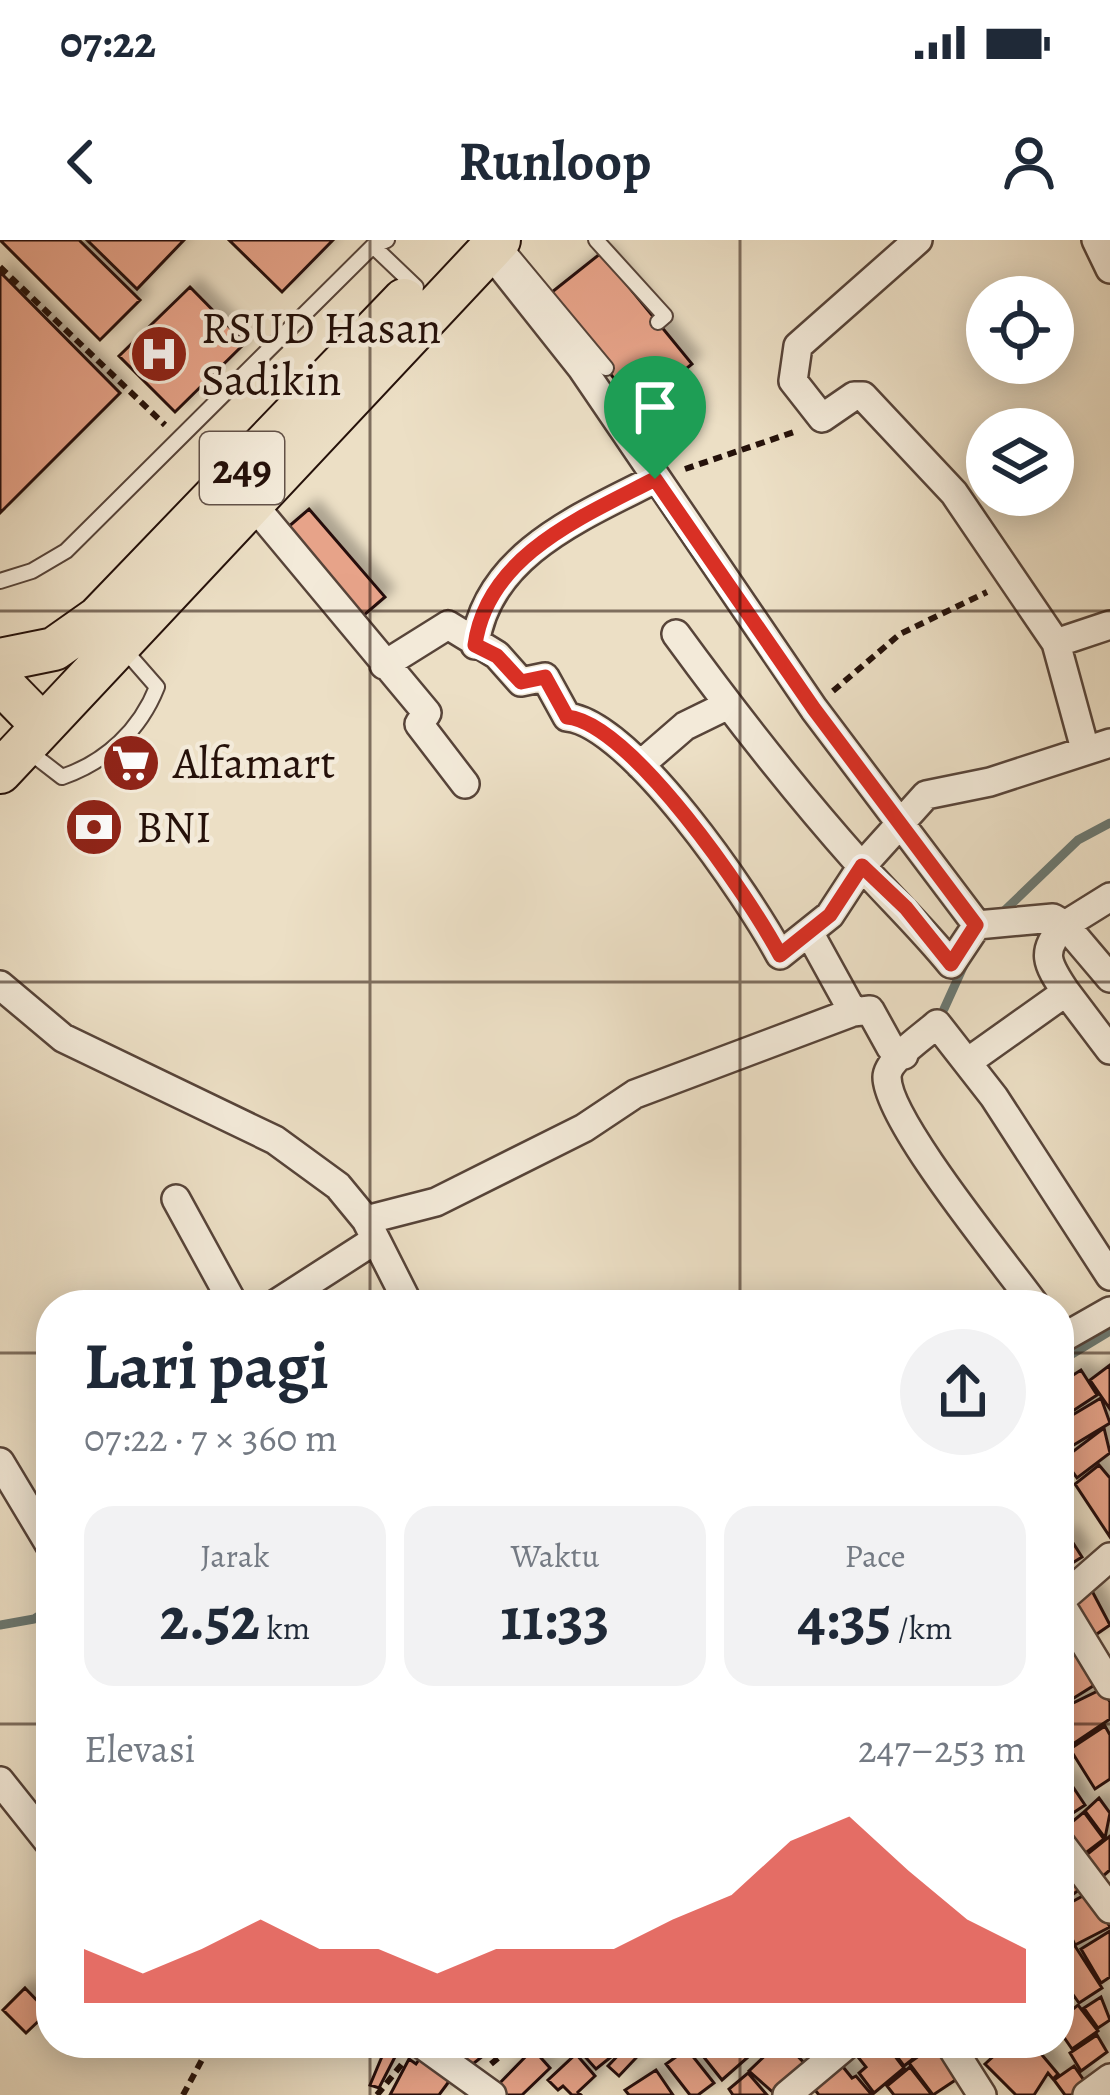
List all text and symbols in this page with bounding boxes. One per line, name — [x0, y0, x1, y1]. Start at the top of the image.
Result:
text: 07:22 — [60, 11, 156, 73]
text: Runloop — [459, 125, 651, 199]
icon: back — [48, 129, 114, 195]
icon: person — [996, 129, 1062, 195]
map controls — [966, 276, 1074, 516]
button: locate — [966, 276, 1074, 384]
place label: RSUD Hasan Sadikin — [201, 297, 441, 411]
hospital icon: RSUD Hasan Sadikin — [128, 323, 190, 385]
pin — [604, 356, 706, 479]
icon: arrive — [622, 374, 688, 440]
button: layers — [966, 408, 1074, 516]
road number: 249 — [200, 432, 284, 504]
supermarket icon: Alfamart — [100, 732, 162, 794]
place label: Alfamart — [172, 732, 335, 794]
bank icon: BNI — [63, 796, 125, 858]
place label: BNI — [136, 796, 211, 858]
text: Lari pagi — [84, 1321, 329, 1411]
button: share — [900, 1329, 1026, 1455]
text: 07:22 · 7 × 360 m — [84, 1411, 337, 1464]
text: Jarak — [200, 1533, 270, 1578]
text: Waktu — [511, 1533, 599, 1578]
text: Pace — [844, 1533, 906, 1578]
text: 2.52 — [160, 1578, 260, 1660]
text: 11:33 — [501, 1578, 609, 1660]
text: 4:35 — [797, 1578, 891, 1660]
text: km — [260, 1605, 310, 1650]
text: /km — [891, 1605, 953, 1650]
text: Elevasi — [84, 1722, 196, 1775]
text: 247–253 m — [858, 1722, 1026, 1775]

